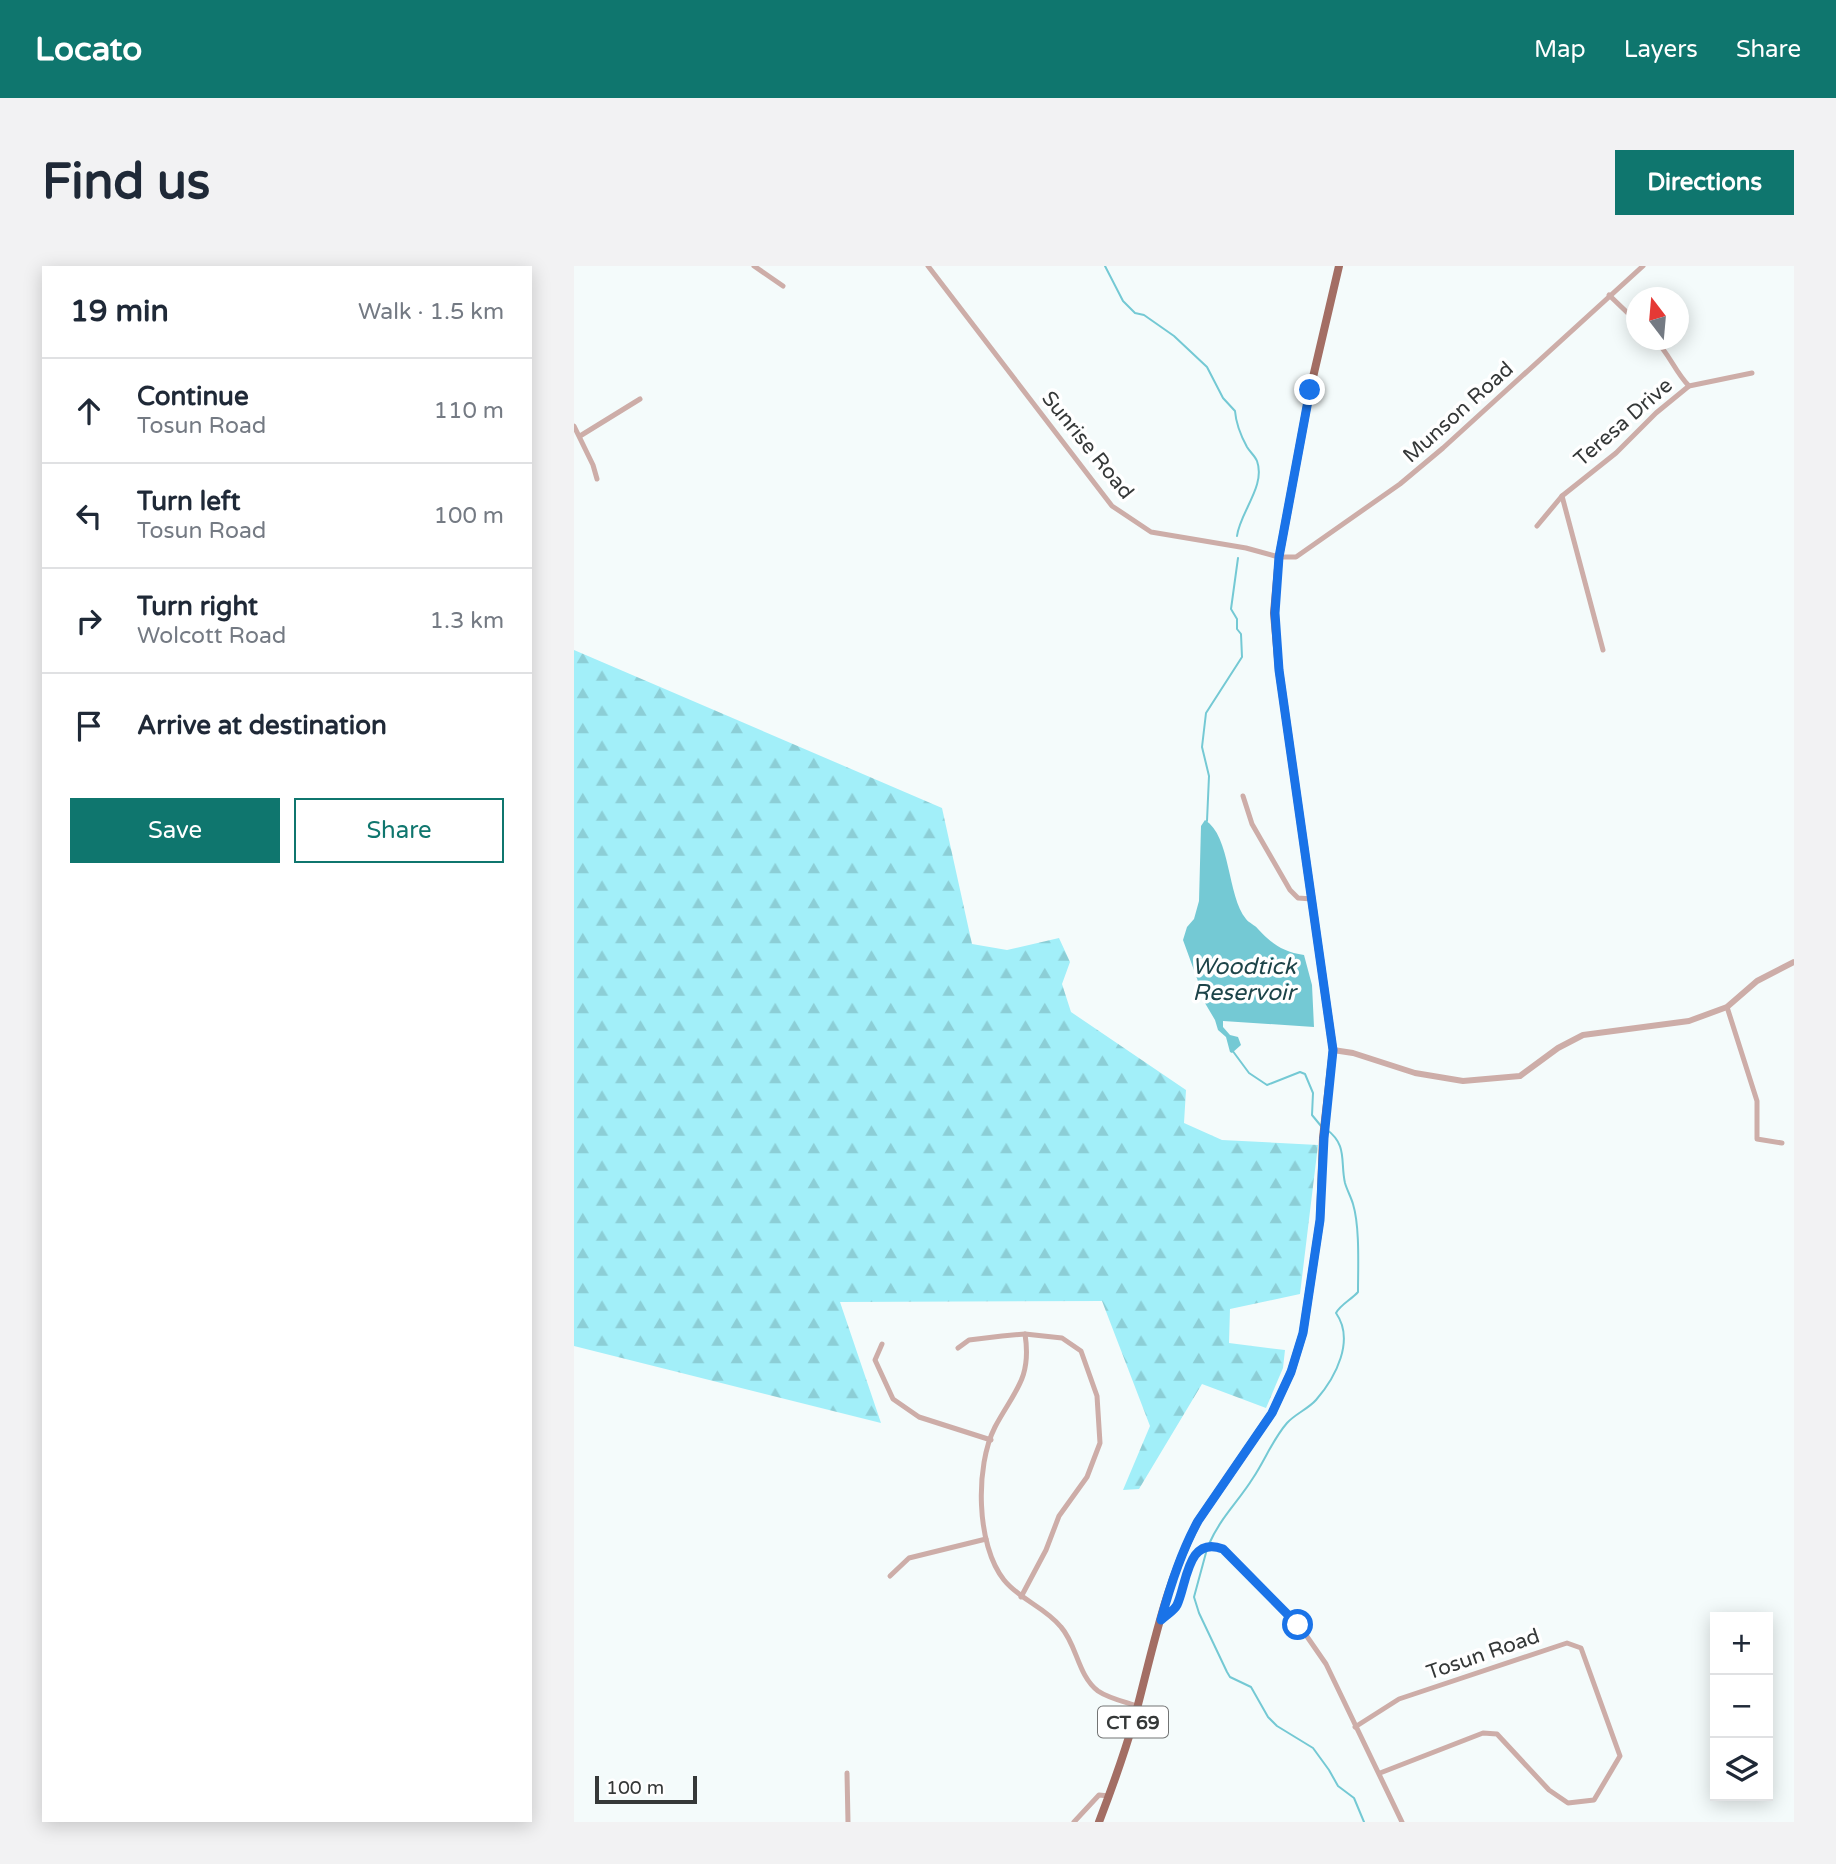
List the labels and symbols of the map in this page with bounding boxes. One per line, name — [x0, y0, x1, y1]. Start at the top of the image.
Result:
north arrow — [1626, 287, 1689, 350]
street label: Munson Road — [1398, 356, 1519, 468]
street label: Teresa Drive — [1569, 373, 1678, 472]
route end — [1294, 374, 1325, 405]
street label: Sunrise Road — [1036, 386, 1139, 504]
water label: Woodtick Reservoir — [1192, 953, 1299, 1007]
route start — [1282, 1609, 1313, 1640]
street label: Tosun Road — [1423, 1623, 1543, 1686]
road number: CT 69 — [1098, 1706, 1168, 1738]
scale bar — [595, 1773, 696, 1805]

